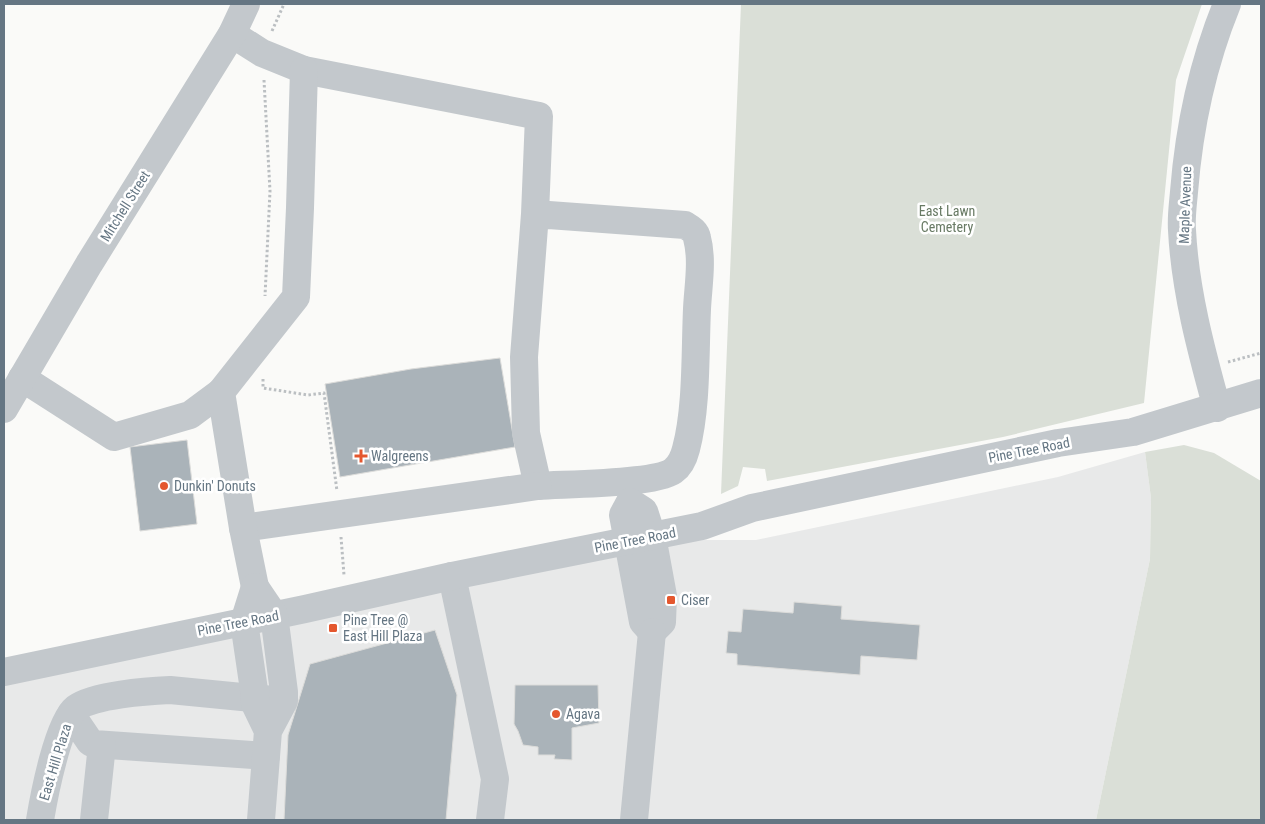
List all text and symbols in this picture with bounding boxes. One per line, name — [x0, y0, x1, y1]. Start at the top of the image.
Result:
street label: Maple Avenue — [1176, 166, 1194, 244]
street label: Mitchell Street — [97, 168, 153, 244]
park label: East Lawn Cemetery — [919, 203, 975, 235]
street label: Pine Tree Road — [987, 434, 1071, 466]
place label: Walgreens — [371, 448, 429, 464]
marker: Walgreens — [355, 450, 367, 462]
place label: Dunkin' Donuts — [174, 478, 256, 494]
marker: Dunkin' Donuts — [158, 480, 170, 492]
street label: Pine Tree Road — [593, 524, 677, 556]
place label: Ciser — [681, 592, 709, 608]
marker: Ciser — [665, 594, 677, 606]
street label: Pine Tree Road — [196, 607, 280, 639]
place label: Pine Tree @ East Hill Plaza — [343, 612, 422, 644]
marker: Pine Tree @ East Hill Plaza — [327, 622, 339, 634]
place label: Agava — [566, 706, 600, 722]
marker: Agava — [550, 708, 562, 720]
street label: East Hill Plaza — [36, 722, 74, 802]

